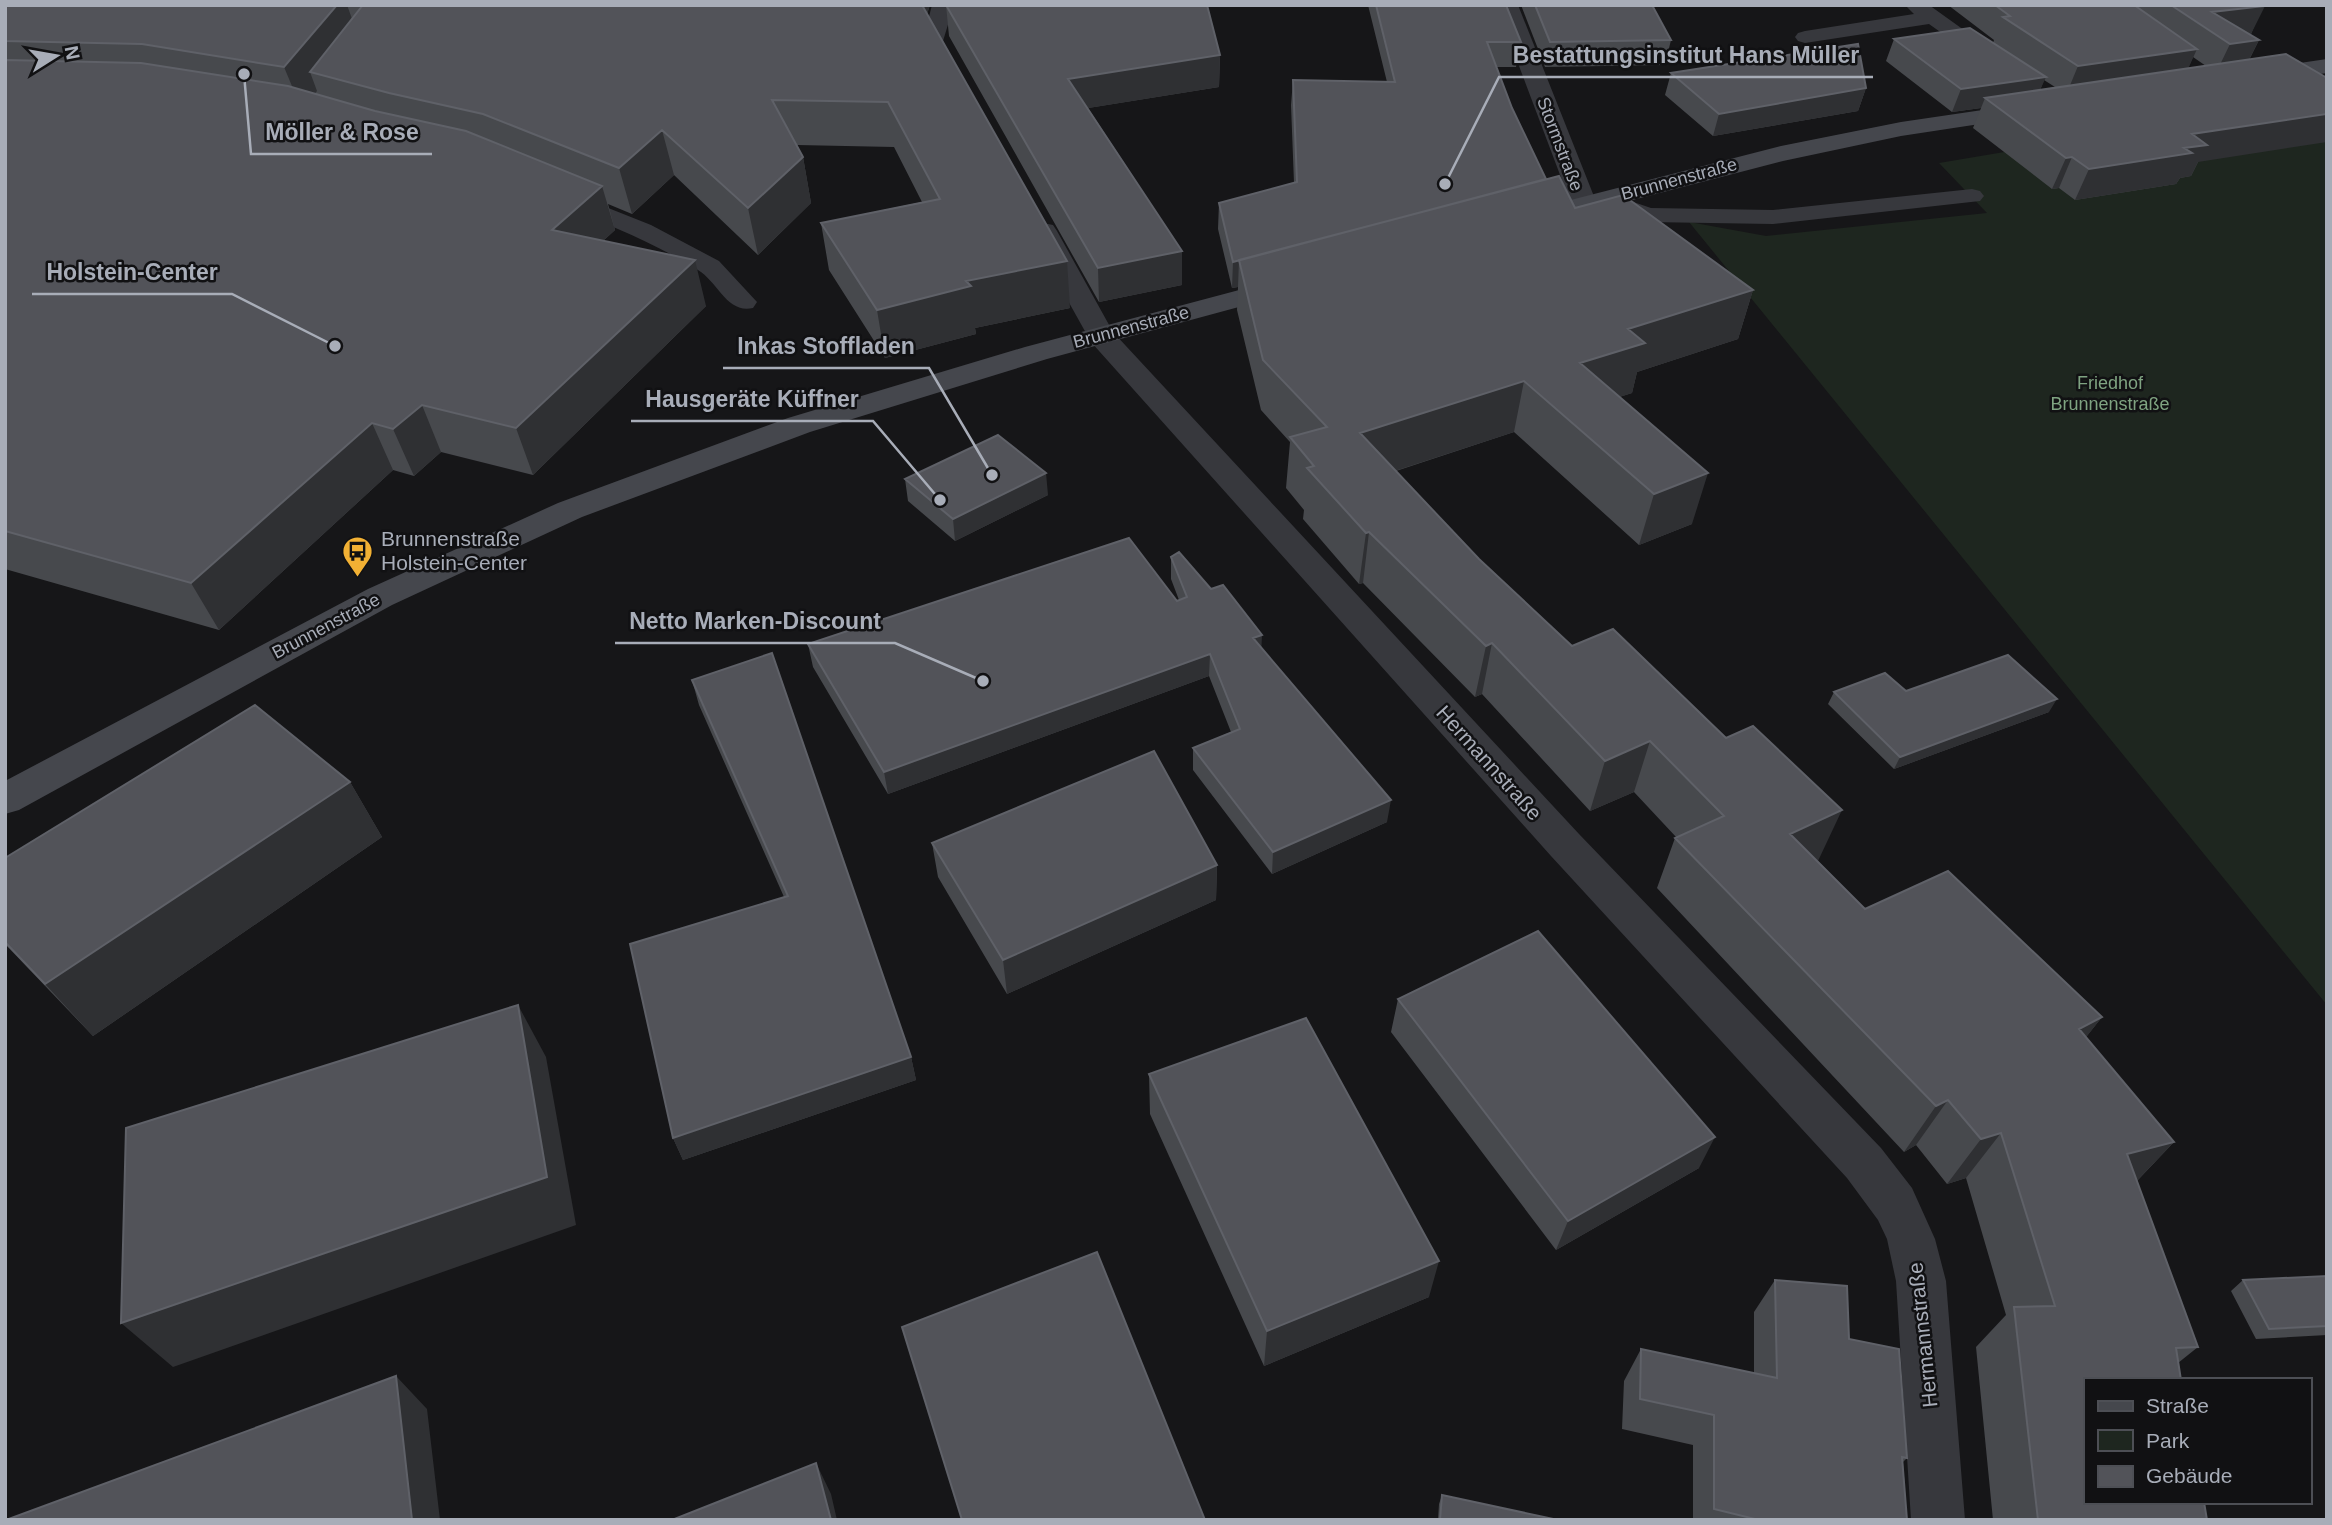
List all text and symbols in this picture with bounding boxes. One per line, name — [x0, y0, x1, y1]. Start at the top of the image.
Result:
north arrow — [21, 21, 91, 91]
callout: Bestattungsinstitut Hans Müller — [1499, 33, 1873, 77]
text: Bestattungsinstitut Hans Müller — [1513, 42, 1859, 68]
text: N — [61, 44, 84, 62]
street label: Stormstraße — [1533, 94, 1587, 194]
callout: Möller & Rose — [251, 110, 432, 154]
text: Möller & Rose — [265, 119, 419, 145]
street label: Brunnenstraße — [1619, 154, 1739, 204]
callout: Holstein-Center — [32, 250, 232, 294]
text: Holstein-Center — [46, 259, 218, 285]
street label: Brunnenstraße — [1071, 302, 1191, 352]
callout: Inkas Stoffladen — [723, 324, 929, 368]
text: Inkas Stoffladen — [737, 333, 915, 359]
park label: Friedhof Brunnenstraße — [2050, 373, 2170, 414]
callout: Hausgeräte Küffner — [631, 377, 873, 421]
text: Hausgeräte Küffner — [645, 386, 859, 412]
place label: Brunnenstraße Holstein-Center — [381, 527, 527, 574]
bus stop icon: Brunnenstraße Holstein-Center — [341, 534, 375, 578]
street label: Brunnenstraße — [269, 589, 383, 663]
callout: Netto Marken-Discount — [615, 599, 895, 643]
text: Netto Marken-Discount — [629, 608, 881, 634]
street label: Hermannstraße — [1432, 701, 1547, 825]
street label: Hermannstraße — [1903, 1261, 1942, 1409]
legend — [2084, 1378, 2311, 1504]
text: Straße — [2146, 1394, 2209, 1417]
text: Park — [2146, 1429, 2190, 1452]
text: Gebäude — [2146, 1464, 2232, 1487]

